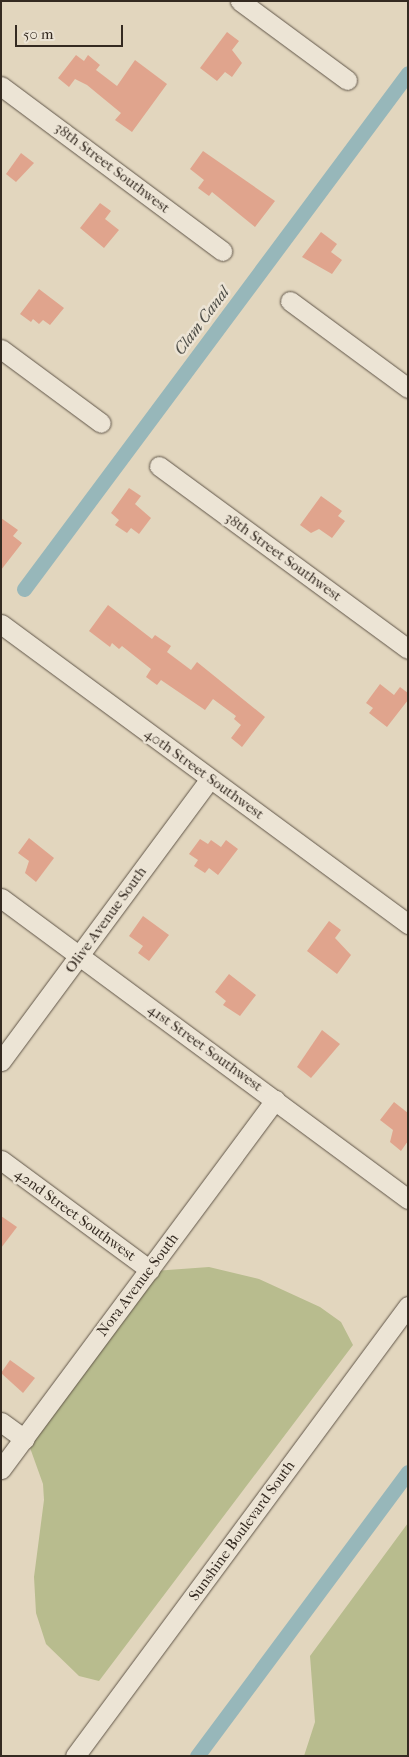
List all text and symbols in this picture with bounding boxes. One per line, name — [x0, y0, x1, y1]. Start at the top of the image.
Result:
scale bar — [18, 15, 125, 47]
text: 50 m — [23, 25, 53, 43]
street label: 38th Street Southwest — [51, 119, 173, 217]
water label: Clam Canal — [170, 283, 234, 359]
street label: 38th Street Southwest — [221, 509, 345, 605]
street label: 40th Street Southwest — [141, 725, 267, 823]
street label: Olive Avenue South — [61, 863, 151, 977]
street label: 41st Street Southwest — [144, 1000, 266, 1096]
street label: 42nd Street Southwest — [11, 1165, 139, 1265]
street label: Nora Avenue South — [93, 1230, 183, 1340]
street label: Sunshine Boulevard South — [185, 1457, 299, 1605]

